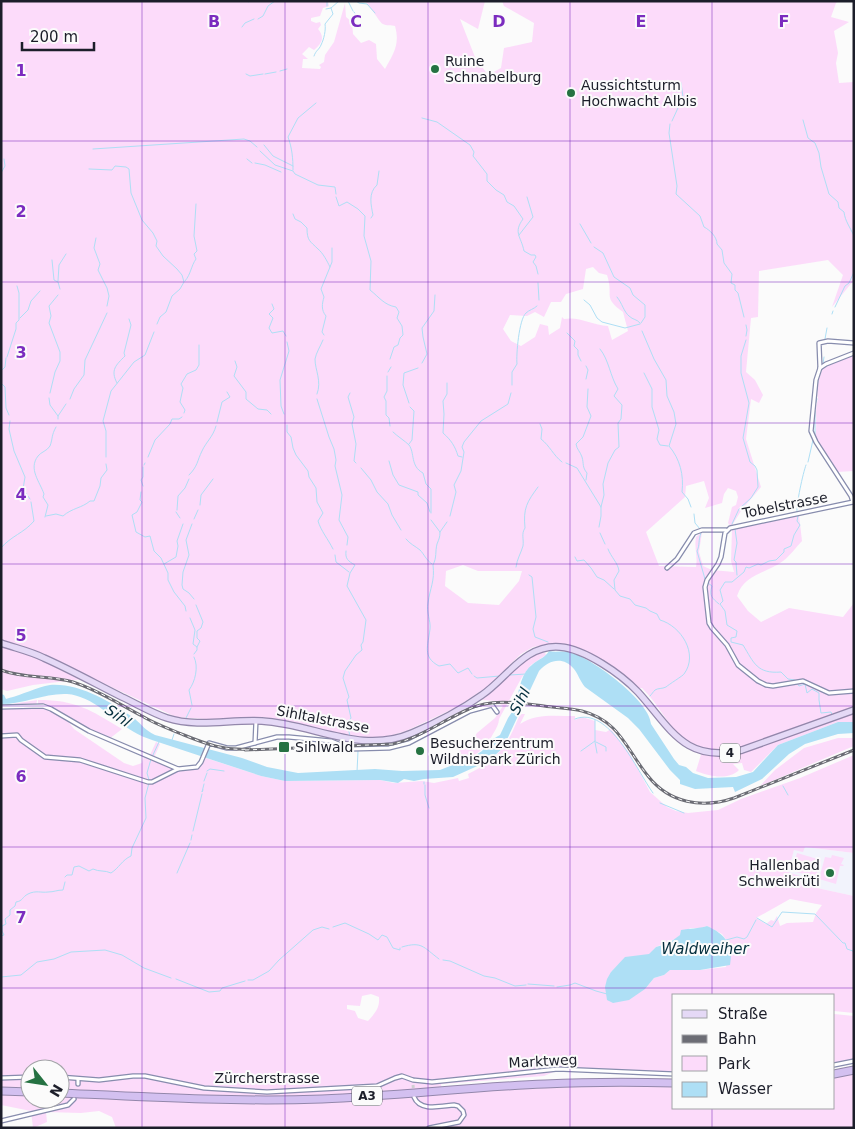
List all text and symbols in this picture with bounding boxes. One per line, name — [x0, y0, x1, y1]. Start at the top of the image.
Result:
text: B — [208, 12, 220, 31]
text: C — [350, 12, 362, 31]
text: D — [492, 12, 506, 31]
text: E — [636, 12, 646, 31]
text: F — [779, 12, 789, 31]
scale bar — [22, 20, 95, 52]
text: 200 m — [30, 28, 78, 46]
place label: Ruine Schnabelburg — [445, 53, 541, 85]
text: 1 — [15, 61, 27, 80]
marker: Ruine Schnabelburg — [429, 63, 441, 75]
place label: Aussichtsturm Hochwacht Albis — [581, 77, 697, 109]
marker: Aussichtsturm Hochwacht Albis — [565, 87, 577, 99]
text: 2 — [15, 202, 27, 221]
text: 3 — [15, 343, 27, 362]
text: 4 — [15, 485, 27, 504]
street label: Tobelstrasse — [740, 489, 829, 521]
text: 5 — [15, 626, 27, 645]
water label: Sihl — [506, 684, 535, 717]
water label: Sihl — [102, 701, 135, 732]
street label: Sihltalstrasse — [275, 702, 371, 736]
place label: Besucherzentrum Wildnispark Zürich — [430, 735, 561, 767]
place label: Sihlwald — [295, 739, 353, 755]
marker: Sihlwald — [277, 740, 291, 754]
road number: 4 — [720, 744, 740, 762]
marker: Besucherzentrum Wildnispark Zürich — [414, 745, 426, 757]
text: 6 — [15, 767, 27, 786]
place label: Hallenbad Schweikrüti — [738, 857, 820, 889]
marker: Hallenbad Schweikrüti — [824, 867, 836, 879]
text: 7 — [15, 908, 27, 927]
water label: Waldweiher — [661, 940, 750, 958]
legend — [672, 994, 835, 1109]
text: Straße — [718, 1005, 767, 1023]
text: Bahn — [718, 1030, 757, 1048]
street label: Marktweg — [508, 1051, 578, 1071]
text: Park — [718, 1055, 751, 1073]
north arrow — [20, 1059, 70, 1109]
street label: Zürcherstrasse — [214, 1070, 320, 1086]
text: Wasser — [718, 1080, 773, 1098]
text: N — [46, 1081, 66, 1100]
road number: A3 — [352, 1086, 382, 1106]

